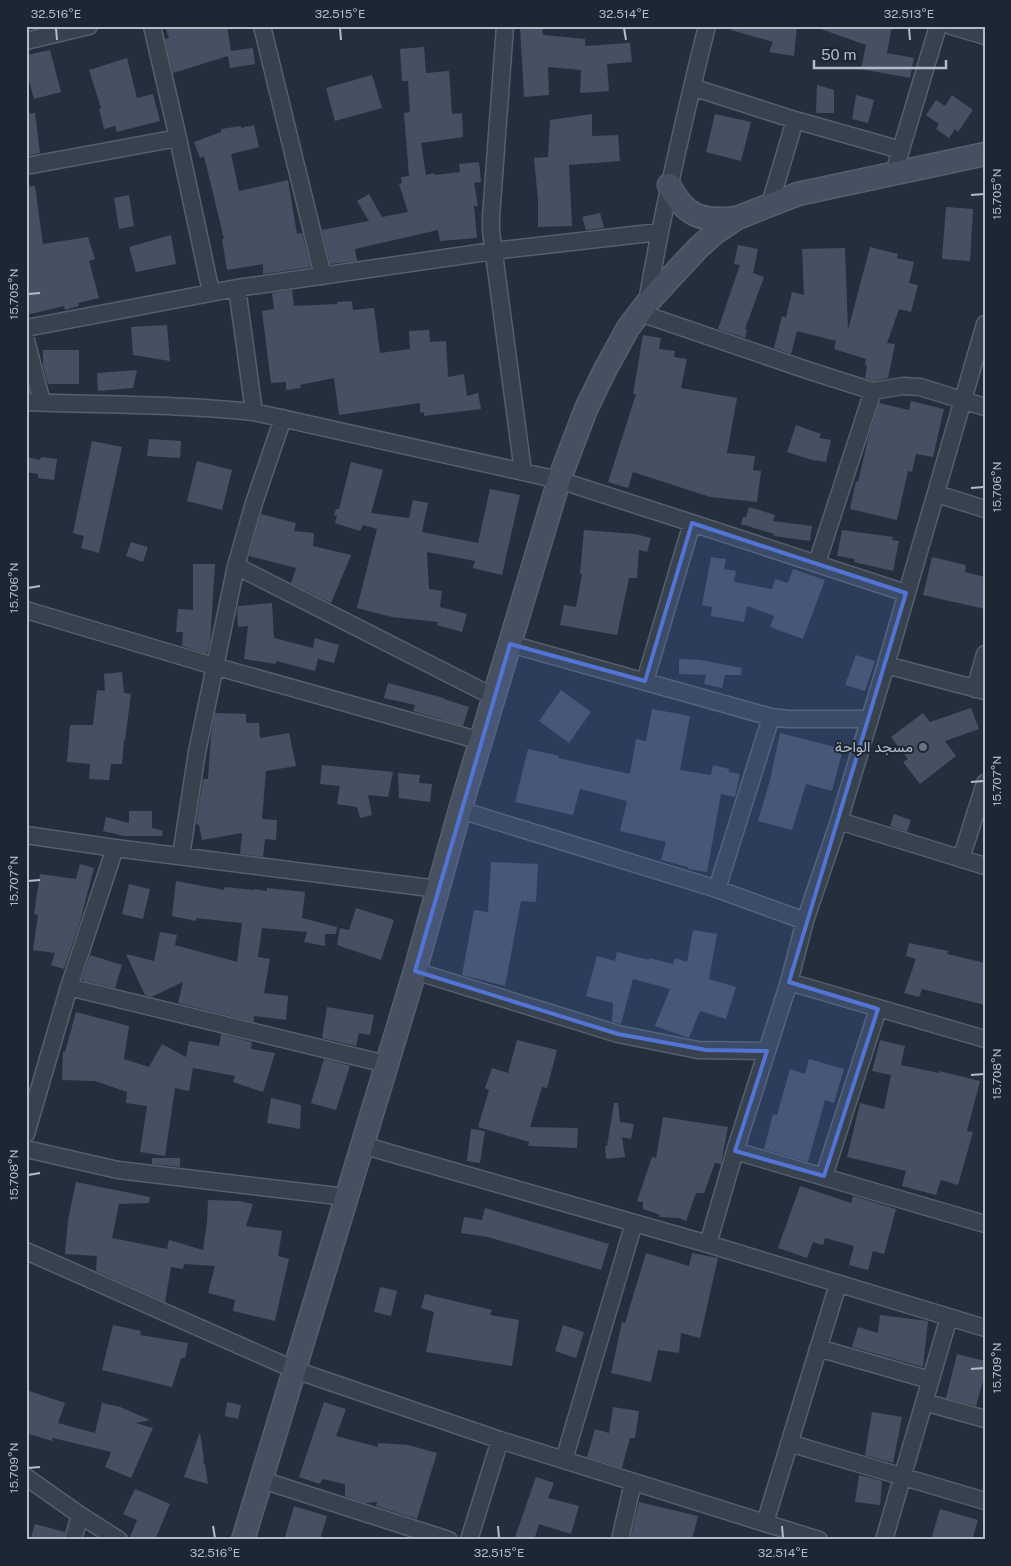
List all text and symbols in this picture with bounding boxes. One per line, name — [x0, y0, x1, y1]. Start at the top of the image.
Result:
text: 32.516°E — [31, 7, 81, 21]
text: 32.515°E — [315, 7, 365, 21]
text: 32.514°E — [599, 7, 649, 21]
text: 32.513°E — [884, 7, 934, 21]
scale bar — [814, 38, 946, 70]
text: 50 m — [821, 46, 856, 63]
text: 15.705°N — [990, 168, 1004, 220]
text: 15.705°N — [7, 268, 21, 320]
text: 15.706°N — [990, 462, 1004, 512]
text: 15.706°N — [7, 563, 21, 613]
place label: مسجد الواحة — [835, 738, 913, 756]
marker: مسجد الواحة — [917, 741, 929, 753]
text: 15.707°N — [990, 756, 1004, 806]
text: 15.707°N — [7, 856, 21, 906]
text: 15.708°N — [990, 1048, 1004, 1100]
text: 15.708°N — [7, 1149, 21, 1201]
text: 15.709°N — [990, 1343, 1004, 1394]
text: 15.709°N — [7, 1443, 21, 1494]
text: 32.516°E — [190, 1546, 240, 1560]
text: 32.515°E — [474, 1546, 524, 1560]
text: 32.514°E — [758, 1546, 808, 1560]

